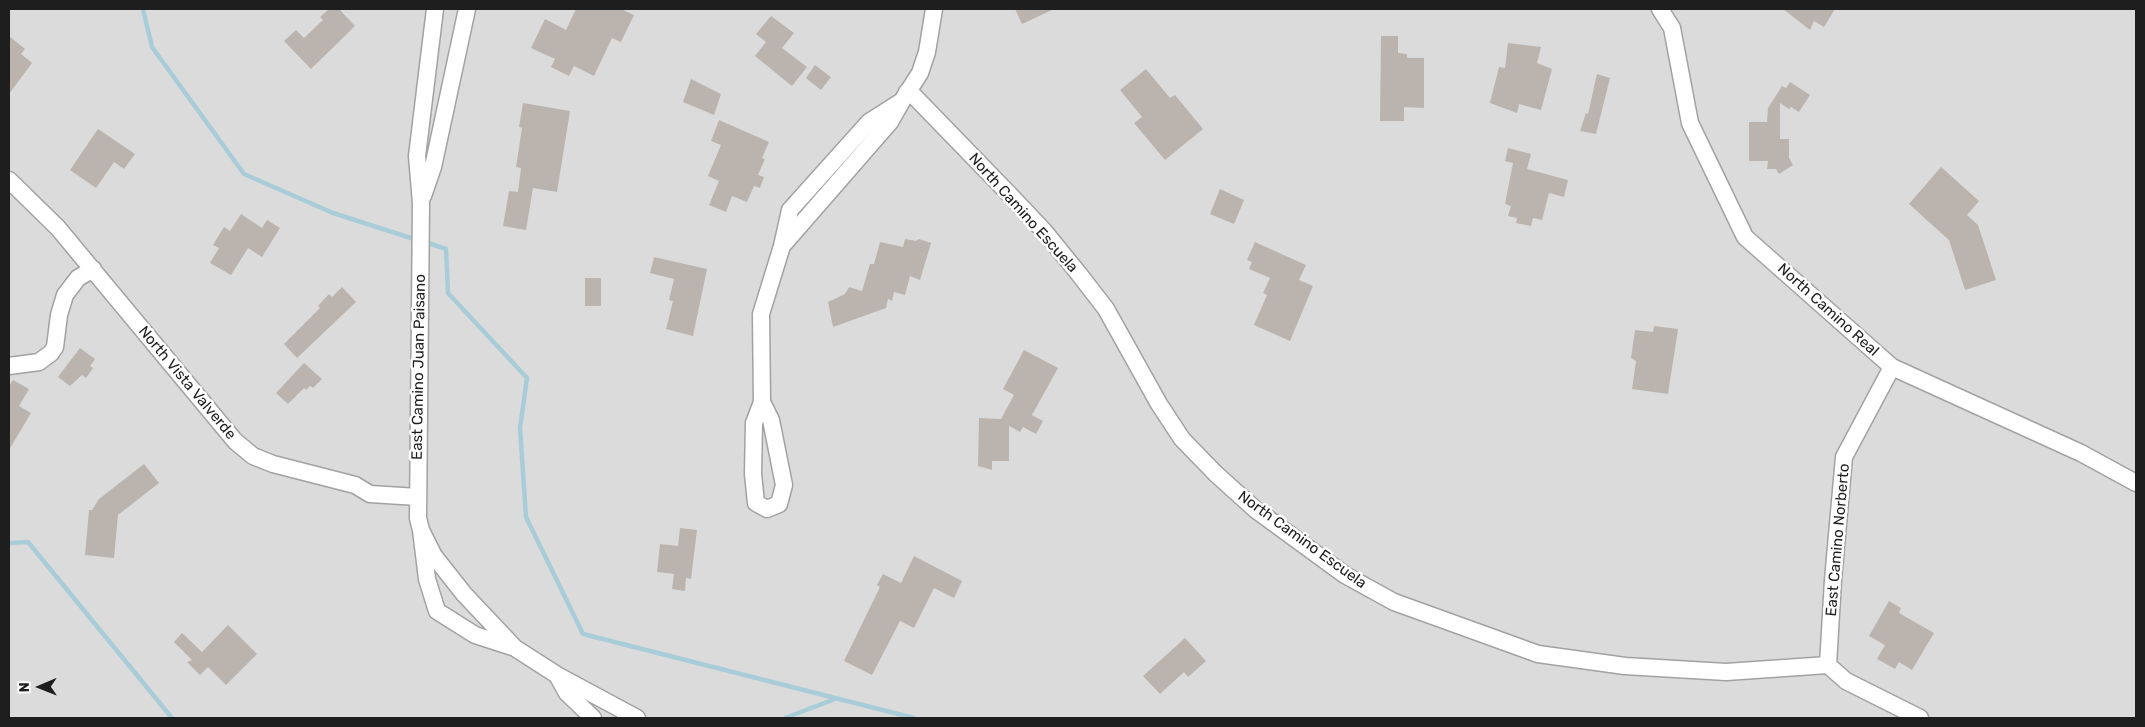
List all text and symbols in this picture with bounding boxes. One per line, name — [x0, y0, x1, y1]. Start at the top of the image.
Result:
street label: North Camino Escuela — [965, 150, 1081, 276]
street label: North Camino Real — [1774, 260, 1882, 360]
street label: East Camino Juan Paisano — [408, 274, 430, 460]
street label: North Vista Valverde — [134, 323, 240, 443]
street label: East Camino Norberto — [1822, 463, 1854, 617]
street label: North Camino Escuela — [1234, 487, 1370, 593]
north arrow — [15, 662, 65, 712]
text: N — [16, 682, 33, 692]

